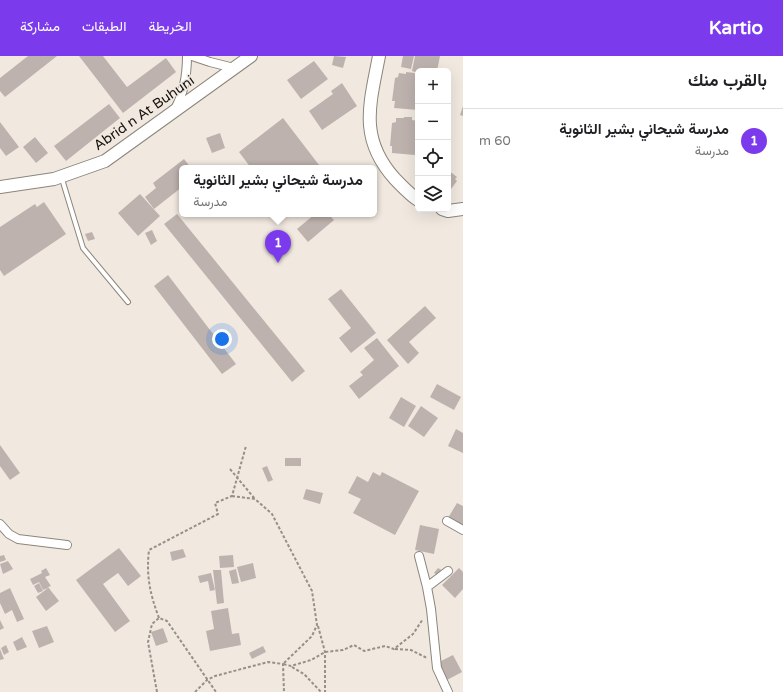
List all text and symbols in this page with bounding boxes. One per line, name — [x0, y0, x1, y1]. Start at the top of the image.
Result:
text: Kartio — [709, 17, 763, 39]
text: مشاركة — [20, 18, 60, 35]
text: الطبقات — [82, 18, 126, 35]
text: الخريطة — [148, 18, 192, 35]
map controls — [415, 68, 451, 212]
button: + — [415, 68, 451, 104]
text: بالقرب منك — [688, 70, 767, 91]
street label: Abrid n At Buhuni — [90, 72, 198, 154]
button: − — [415, 104, 451, 140]
text: مدرسة شيحاني بشير الثانوية — [559, 120, 729, 138]
text: 60 m — [479, 133, 511, 149]
text: 1 — [750, 133, 758, 149]
button: locate — [415, 140, 451, 176]
text: مدرسة — [695, 143, 729, 159]
popup — [179, 165, 377, 217]
text: مدرسة شيحاني بشير الثانوية — [193, 171, 363, 189]
button: layers — [415, 176, 451, 212]
text: مدرسة — [193, 194, 227, 210]
pin: 1 — [265, 230, 291, 263]
your location — [212, 329, 232, 349]

